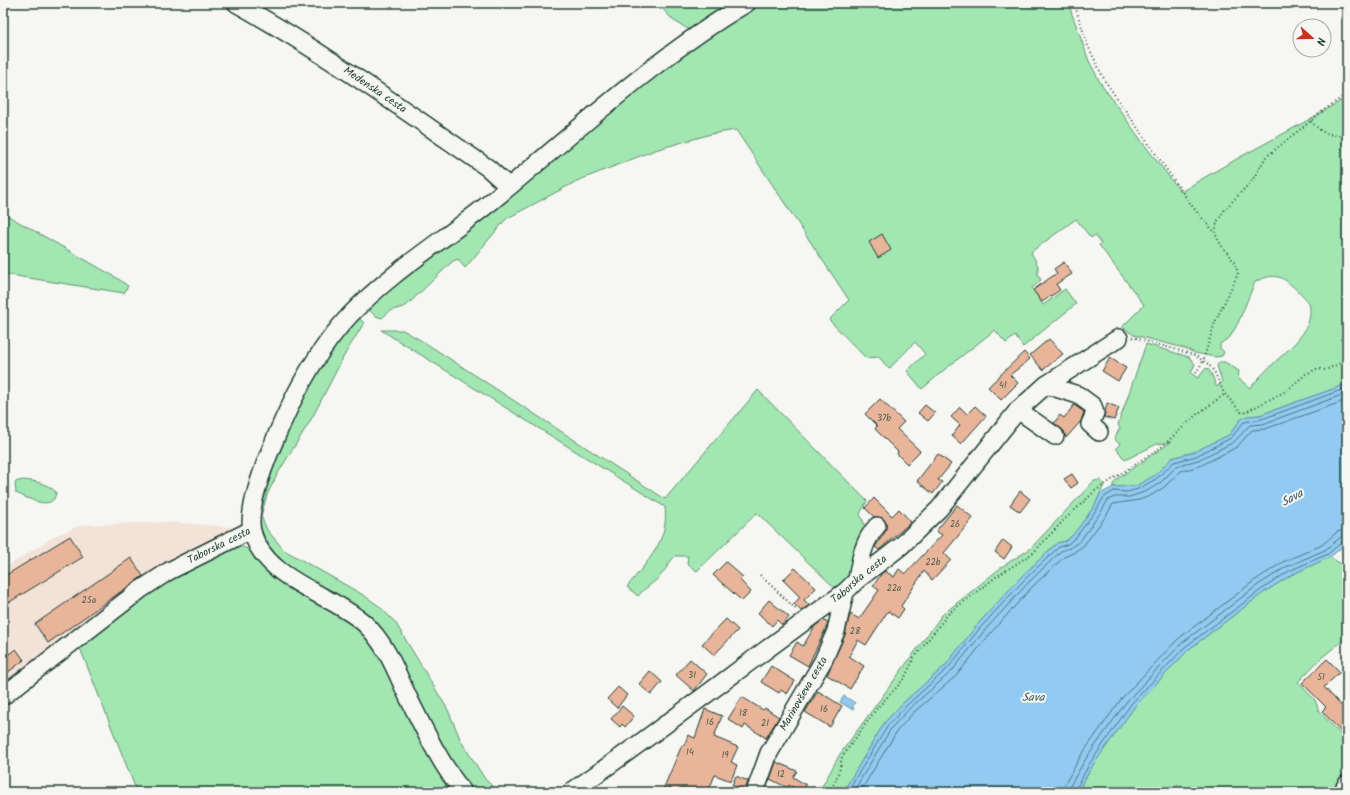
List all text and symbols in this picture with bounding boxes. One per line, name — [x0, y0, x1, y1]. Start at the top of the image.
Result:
north arrow — [1292, 18, 1332, 58]
text: N — [1311, 35, 1330, 48]
street label: Medenska cesta — [340, 62, 410, 118]
house number: 41 — [999, 378, 1007, 393]
house number: 37b — [877, 411, 891, 426]
water label: Sava — [1277, 484, 1308, 512]
house number: 26 — [950, 517, 960, 532]
street label: Taborska cesta — [184, 522, 254, 569]
street label: Taborska cesta — [827, 551, 891, 608]
house number: 22b — [925, 555, 941, 570]
house number: 22a — [887, 581, 901, 596]
house number: 25a — [82, 593, 96, 608]
house number: 28 — [850, 624, 861, 639]
street label: Marinovševa cesta — [775, 654, 833, 734]
house number: 31 — [688, 668, 696, 683]
house number: 51 — [1317, 670, 1325, 685]
water label: Sava — [1022, 688, 1046, 707]
house number: 16 — [820, 702, 828, 717]
house number: 18 — [739, 706, 748, 721]
house number: 16 — [706, 715, 714, 730]
house number: 21 — [761, 716, 769, 731]
house number: 14 — [686, 745, 694, 760]
house number: 19 — [721, 748, 729, 763]
house number: 12 — [777, 767, 785, 782]

